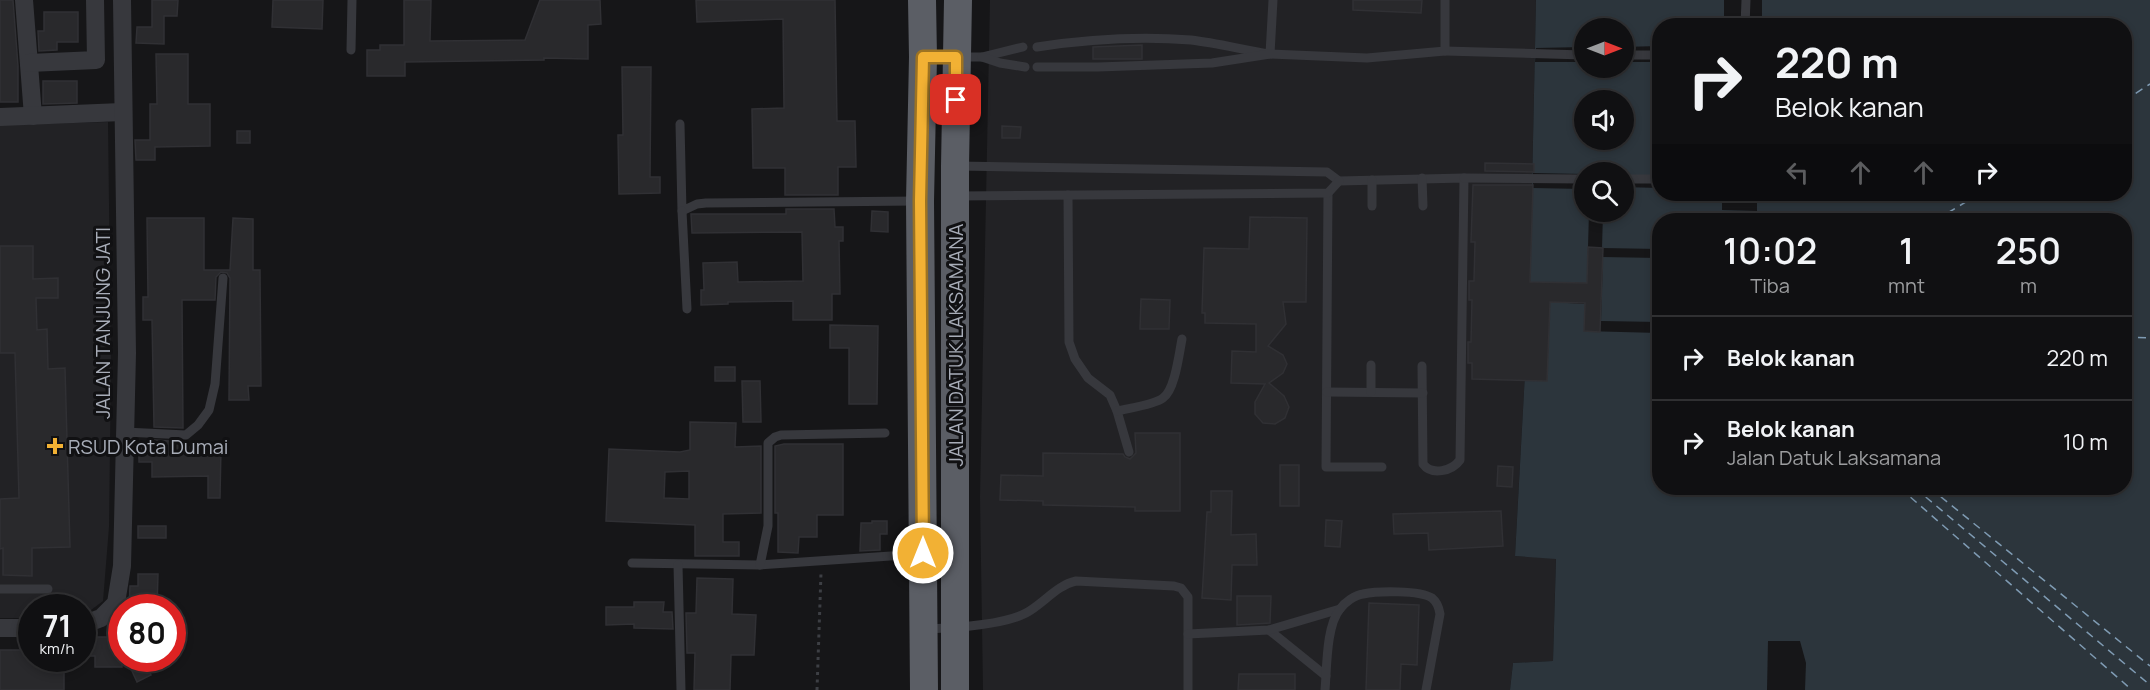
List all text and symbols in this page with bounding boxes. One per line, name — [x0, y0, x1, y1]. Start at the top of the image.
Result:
north arrow — [1574, 18, 1634, 78]
map controls — [1574, 18, 1634, 222]
text: 220 m — [1775, 33, 1899, 91]
icon: right — [1676, 42, 1754, 120]
pin — [930, 74, 981, 125]
icon: arrive — [939, 83, 972, 116]
text: Belok kanan — [1775, 88, 1924, 125]
button: sound — [1574, 90, 1634, 150]
icon: left — [1781, 156, 1814, 189]
icon: ahead — [1844, 156, 1877, 189]
icon: ahead — [1907, 156, 1940, 189]
icon: right — [1970, 156, 2003, 189]
button: search — [1574, 162, 1634, 222]
street label: JALAN DATUK LAKSAMANA — [942, 223, 969, 467]
text: 10:02 — [1723, 226, 1817, 275]
text: 1 — [1899, 226, 1914, 275]
text: 250 — [1996, 226, 2061, 275]
street label: JALAN TANJUNG JATI — [89, 227, 116, 419]
text: Tiba — [1750, 272, 1790, 299]
text: mnt — [1888, 272, 1925, 299]
text: m — [2020, 272, 2037, 299]
icon: right — [1676, 342, 1709, 375]
text: Belok kanan — [1727, 343, 1855, 373]
text: 220 m — [2046, 343, 2108, 373]
text: Belok kanan — [1727, 414, 1855, 444]
icon: right — [1676, 426, 1709, 459]
text: 10 m — [2063, 427, 2108, 457]
place label: RSUD Kota Dumai — [68, 433, 228, 460]
marker: RSUD Kota Dumai — [46, 437, 64, 455]
text: Jalan Datuk Laksamana — [1727, 444, 1941, 471]
position arrow — [891, 521, 955, 585]
speed limit sign: 80 — [108, 594, 186, 672]
text: 71 — [42, 605, 72, 646]
text: km/h — [40, 638, 74, 659]

